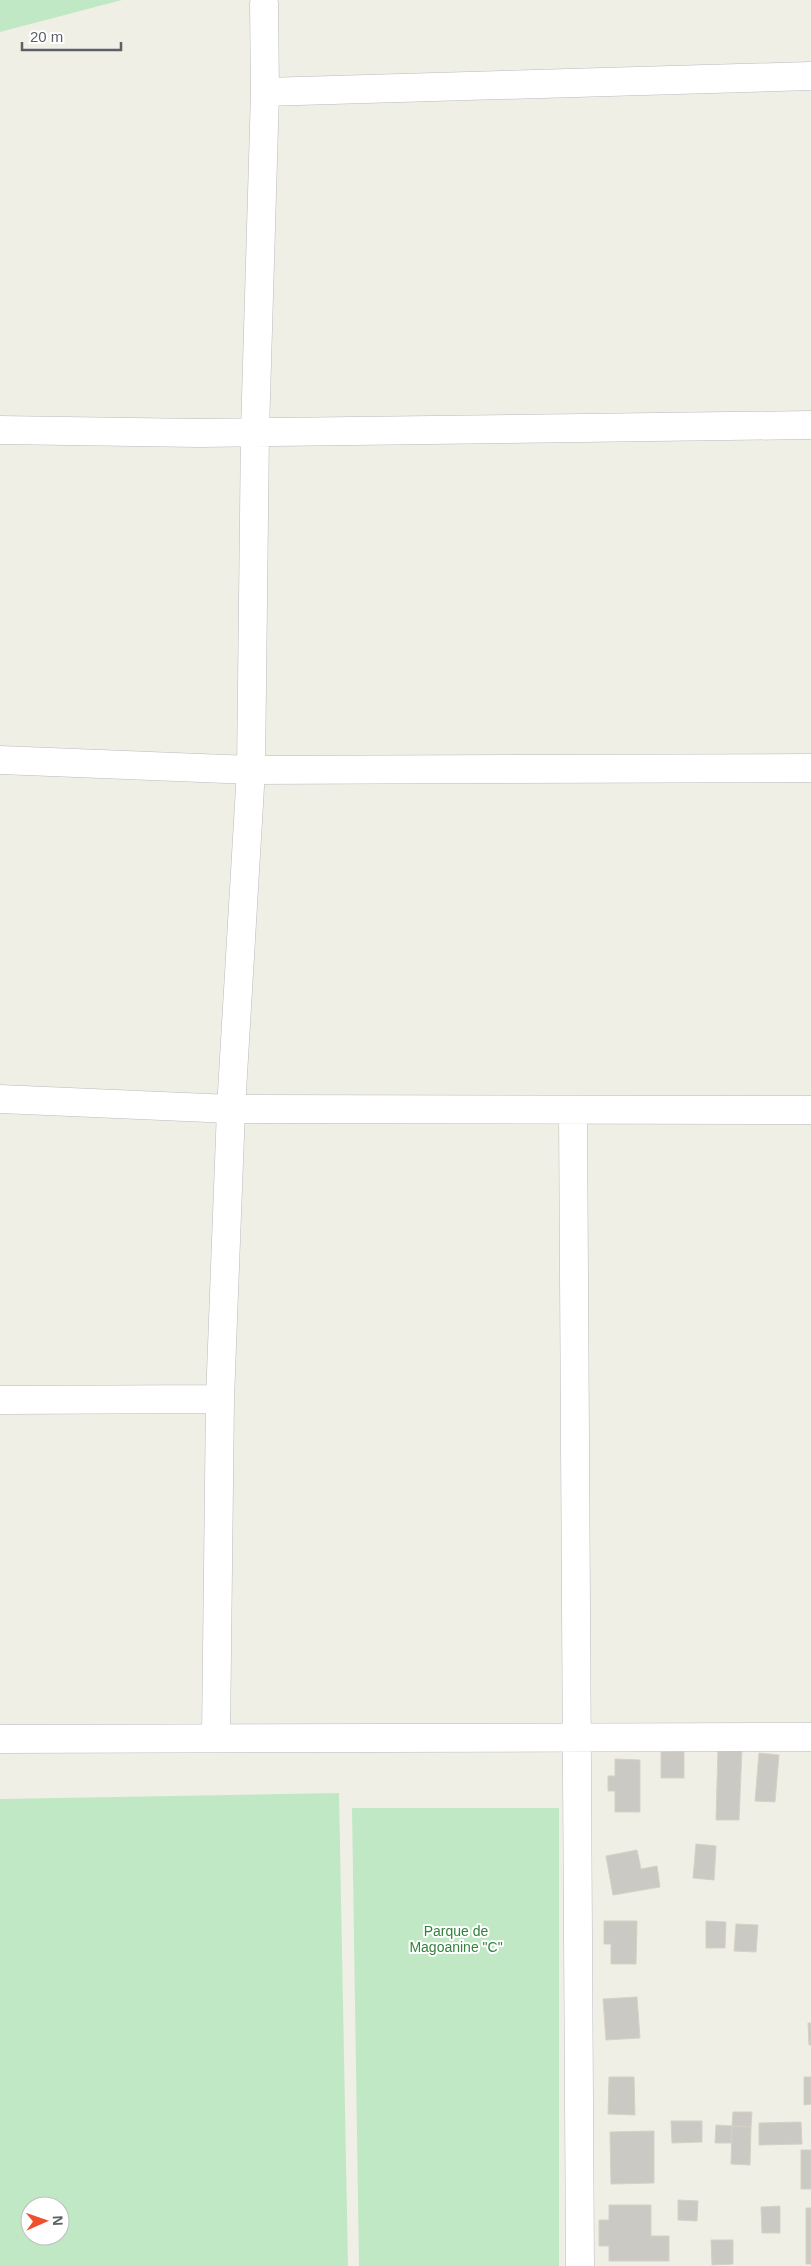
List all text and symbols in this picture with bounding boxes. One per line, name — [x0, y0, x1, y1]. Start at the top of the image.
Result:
scale bar — [22, 20, 121, 52]
text: 20 m — [30, 28, 63, 45]
park label: Parque de Magoanine "C" — [409, 1923, 503, 1955]
north arrow — [20, 2196, 70, 2246]
text: N — [50, 2215, 66, 2226]

